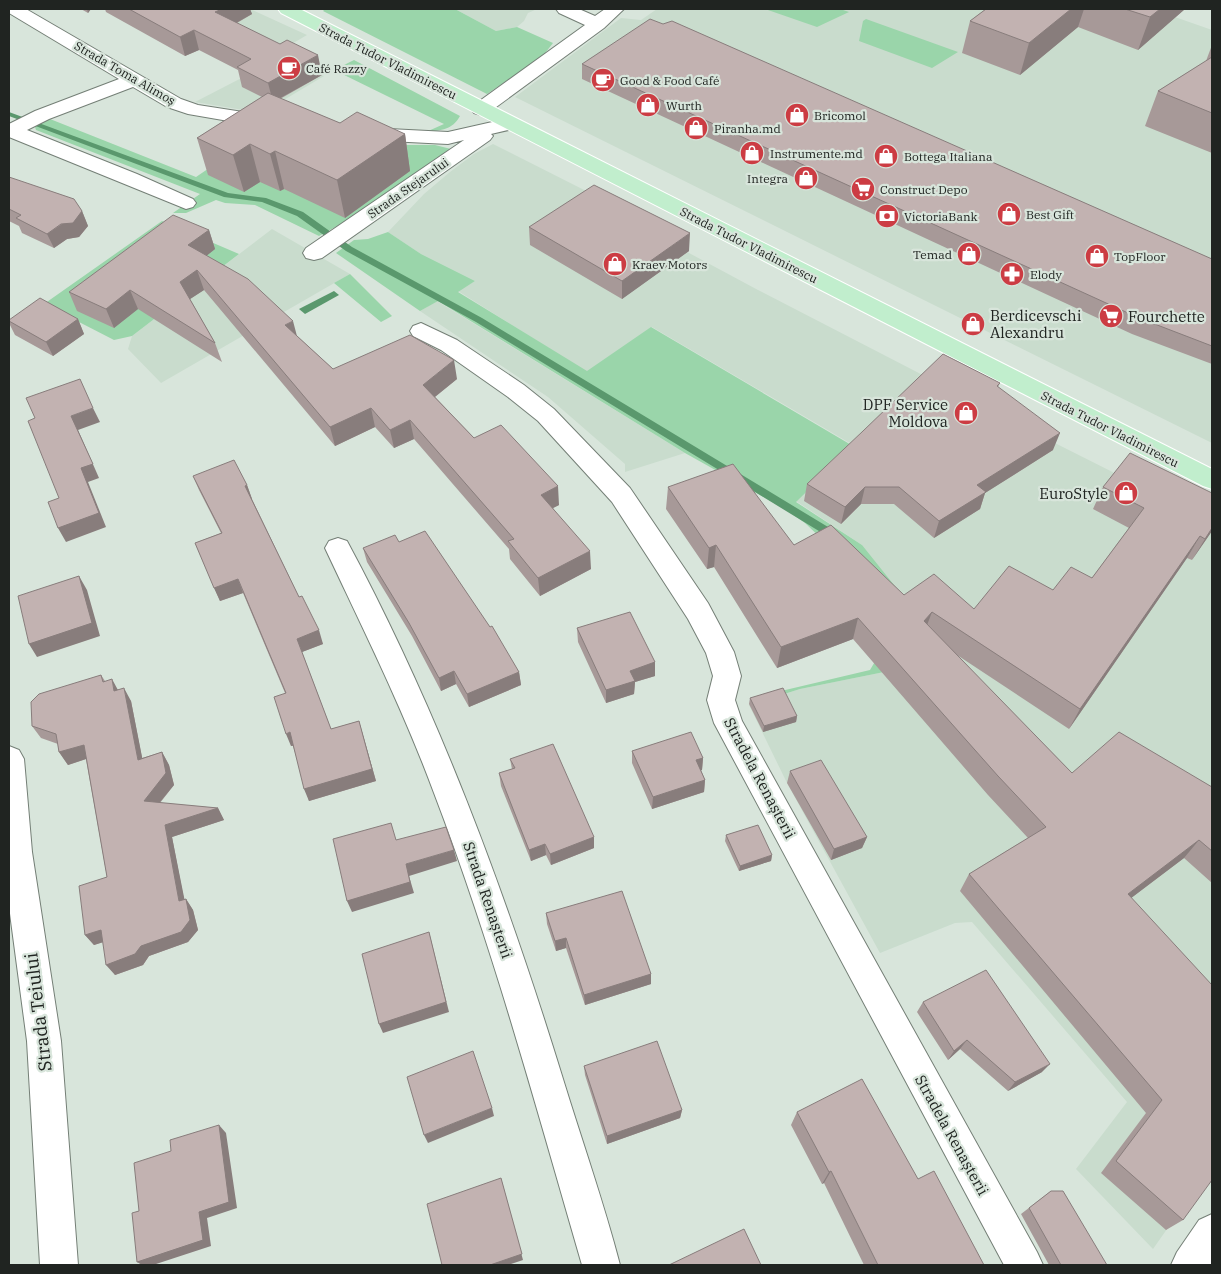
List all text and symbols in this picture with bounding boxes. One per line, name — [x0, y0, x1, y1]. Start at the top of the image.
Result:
street label: Strada Tudor Vladimirescu — [317, 20, 460, 103]
street label: Strada Toma Alimoș — [72, 38, 178, 108]
cafe icon: Café Razzy — [276, 55, 302, 81]
place label: Café Razzy — [306, 61, 367, 76]
cafe icon: Good & Food Café — [590, 67, 616, 93]
place label: Good & Food Café — [620, 73, 719, 88]
shop icon: Wurth — [635, 92, 661, 118]
place label: Wurth — [666, 98, 703, 113]
shop icon: Bricomol — [784, 102, 810, 128]
place label: Bricomol — [814, 108, 866, 123]
shop icon: Piranha.md — [683, 115, 709, 141]
place label: Piranha.md — [714, 121, 781, 136]
shop icon: Instrumente.md — [739, 140, 765, 166]
shop icon: Bottega Italiana — [873, 143, 899, 169]
place label: Instrumente.md — [770, 146, 863, 161]
place label: Bottega Italiana — [904, 149, 993, 164]
street label: Strada Stejarului — [365, 154, 452, 222]
shop icon: Integra — [793, 165, 819, 191]
place label: Integra — [747, 171, 788, 186]
supermarket icon: Construct Depo — [850, 176, 876, 202]
place label: Construct Depo — [880, 182, 968, 197]
shop icon: Best Gift — [996, 201, 1022, 227]
bank icon: VictoriaBank — [874, 203, 900, 229]
street label: Strada Tudor Vladimirescu — [678, 204, 821, 287]
place label: Best Gift — [1026, 207, 1074, 222]
place label: VictoriaBank — [904, 209, 978, 224]
shop icon: Temad — [956, 241, 982, 267]
shop icon: TopFloor — [1084, 243, 1110, 269]
place label: Temad — [913, 247, 952, 262]
place label: TopFloor — [1114, 249, 1166, 264]
shop icon: Kraev Motors — [602, 251, 628, 277]
place label: Kraev Motors — [632, 257, 707, 272]
pharmacy icon: Elody — [999, 261, 1025, 287]
place label: Elody — [1030, 267, 1062, 282]
supermarket icon: Fourchette — [1098, 303, 1124, 329]
place label: Berdicevschi Alexandru — [990, 306, 1082, 342]
place label: Fourchette — [1128, 307, 1205, 326]
shop icon: Berdicevschi Alexandru — [960, 311, 986, 337]
street label: Strada Tudor Vladimirescu — [1039, 388, 1182, 471]
place label: DPF Service Moldova — [863, 395, 948, 431]
shop icon: DPF Service Moldova — [953, 400, 979, 426]
shop icon: EuroStyle — [1113, 480, 1139, 506]
place label: EuroStyle — [1039, 484, 1108, 503]
street label: Stradela Renașterii — [720, 714, 800, 842]
street label: Strada Renașterii — [459, 839, 517, 961]
street label: Strada Teiului — [19, 951, 57, 1073]
street label: Stradela Renașterii — [911, 1072, 993, 1199]

